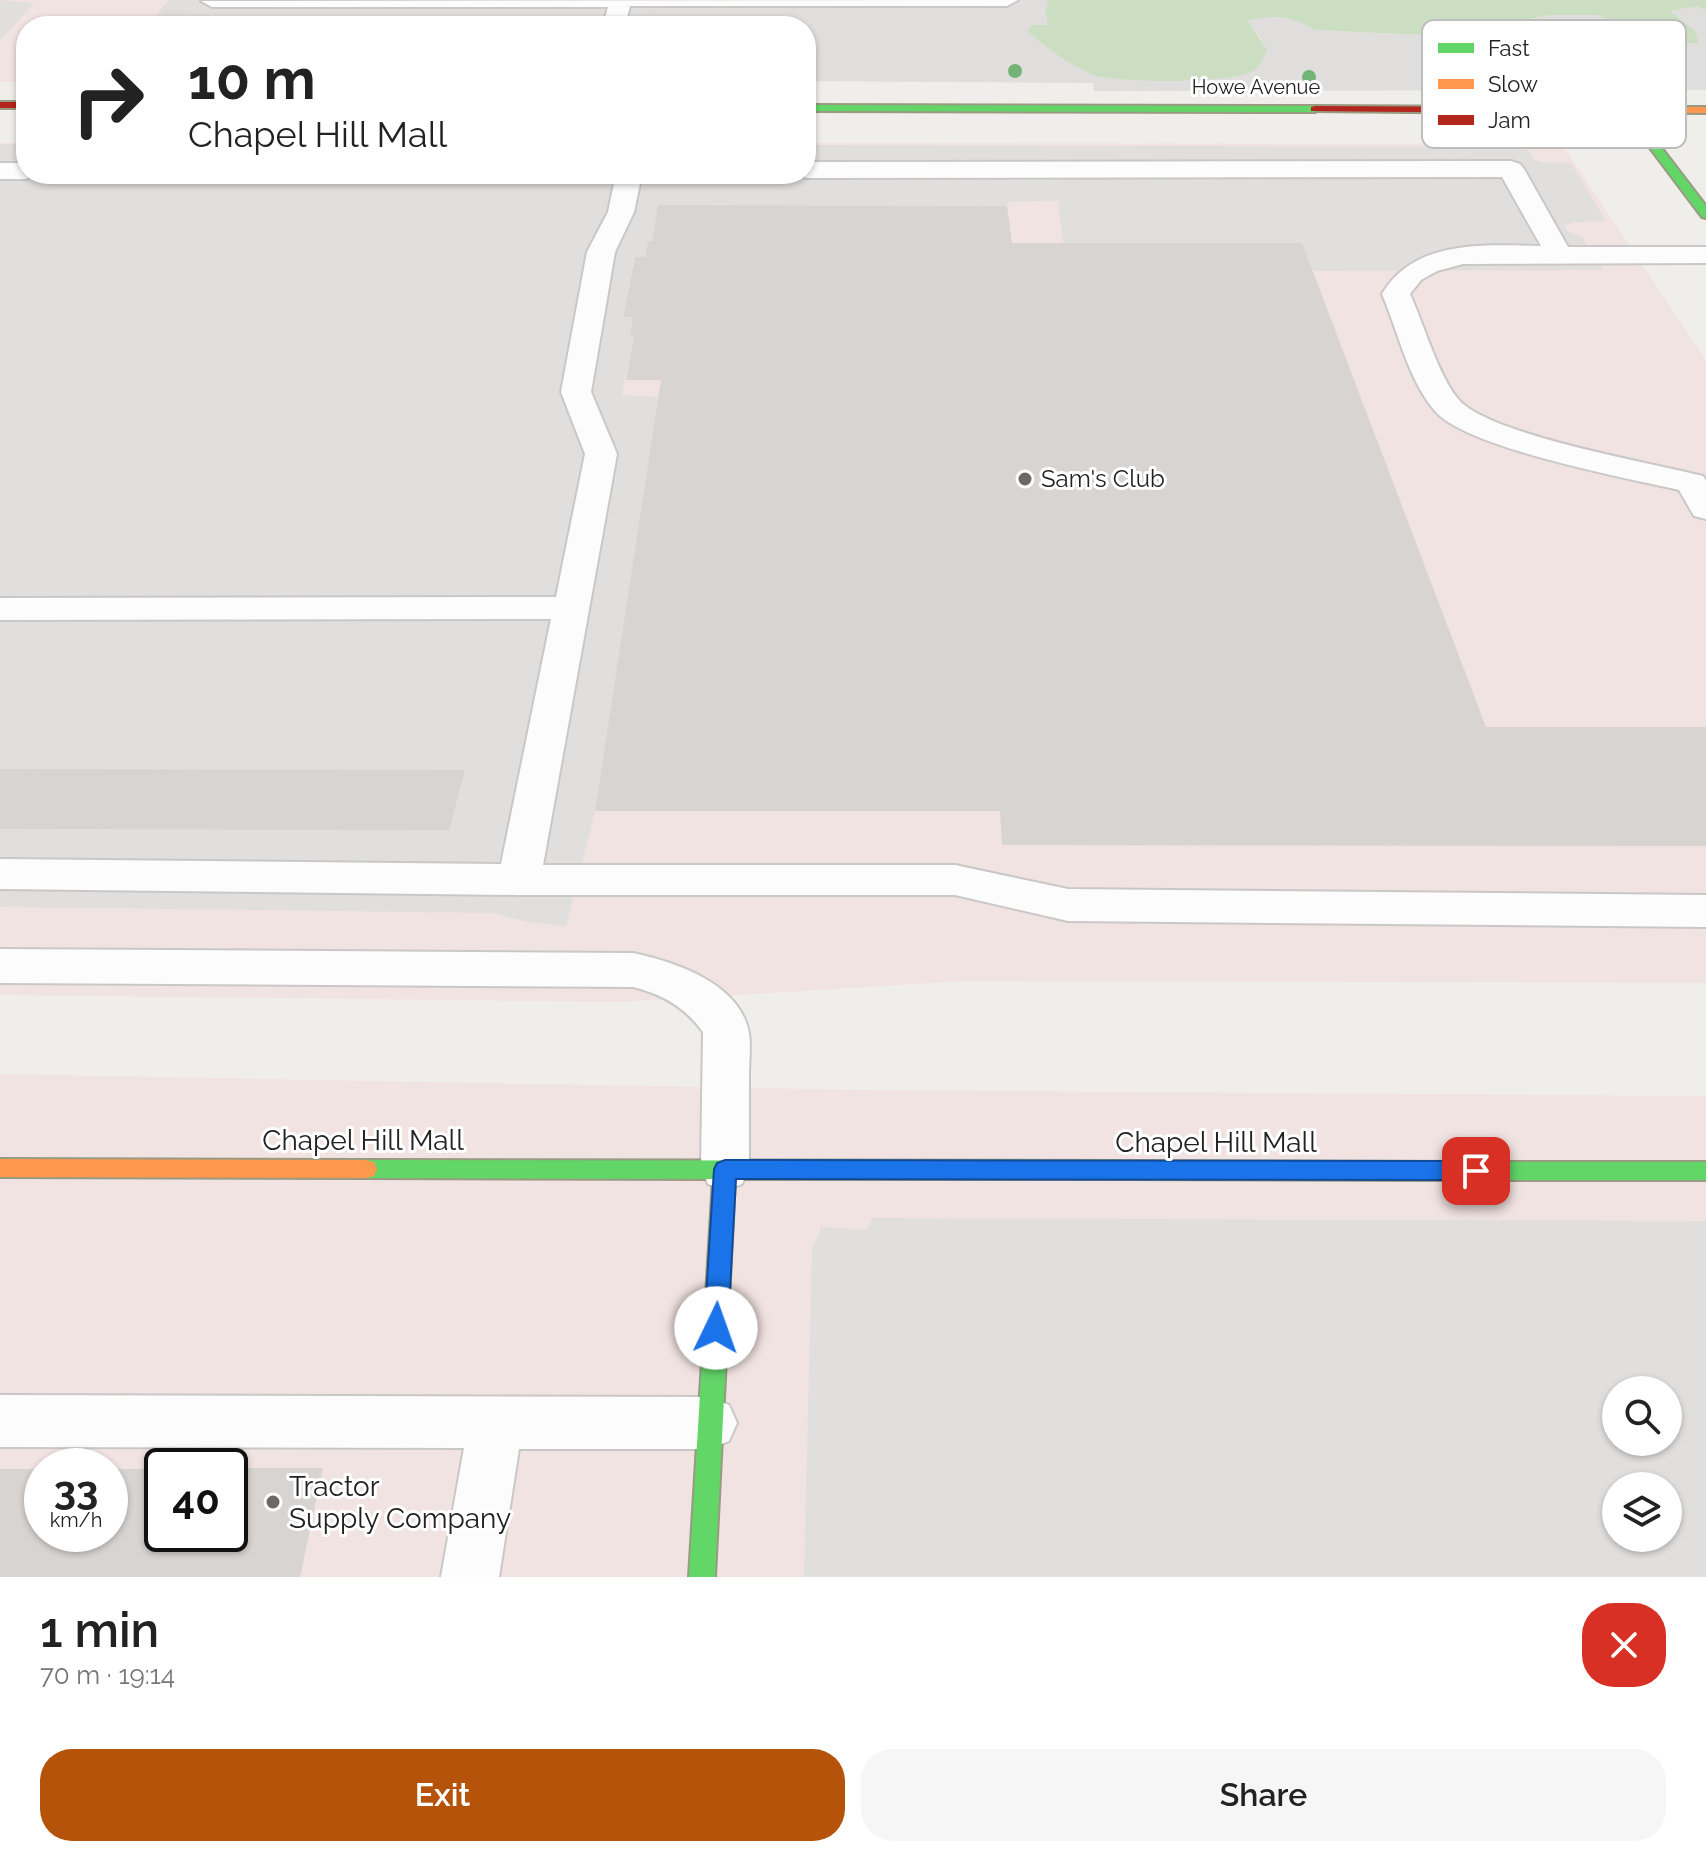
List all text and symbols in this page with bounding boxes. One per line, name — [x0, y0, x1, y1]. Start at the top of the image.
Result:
legend — [1422, 20, 1686, 148]
text: Fast — [1488, 35, 1530, 61]
text: 10 m — [188, 46, 316, 112]
icon: right — [56, 48, 160, 152]
text: Slow — [1488, 71, 1538, 97]
street label: Howe Avenue — [1192, 75, 1320, 99]
text: Jam — [1488, 107, 1531, 133]
text: Chapel Hill Mall — [188, 113, 447, 155]
place label: Sam's Club — [1041, 464, 1165, 493]
marker: Sam's Club — [1016, 470, 1034, 488]
street label: Chapel Hill Mall — [262, 1124, 464, 1157]
street label: Chapel Hill Mall — [1115, 1126, 1317, 1159]
pin — [1442, 1137, 1510, 1205]
icon: arrive — [1454, 1149, 1498, 1193]
position arrow — [674, 1286, 758, 1370]
map controls — [1602, 1376, 1682, 1552]
button: search — [1602, 1376, 1682, 1456]
speed limit sign: 40 — [144, 1448, 248, 1552]
text: 33 — [54, 1466, 98, 1513]
place label: Tractor Supply Company — [289, 1470, 511, 1535]
button: layers — [1602, 1472, 1682, 1552]
marker: Tractor Supply Company — [264, 1493, 282, 1511]
text: km/h — [50, 1508, 102, 1532]
text: 1 min — [40, 1602, 159, 1658]
button: close — [1582, 1603, 1666, 1687]
text: 70 m · 19:14 — [40, 1660, 175, 1690]
button: Exit — [40, 1749, 845, 1841]
button: Share — [861, 1749, 1666, 1841]

